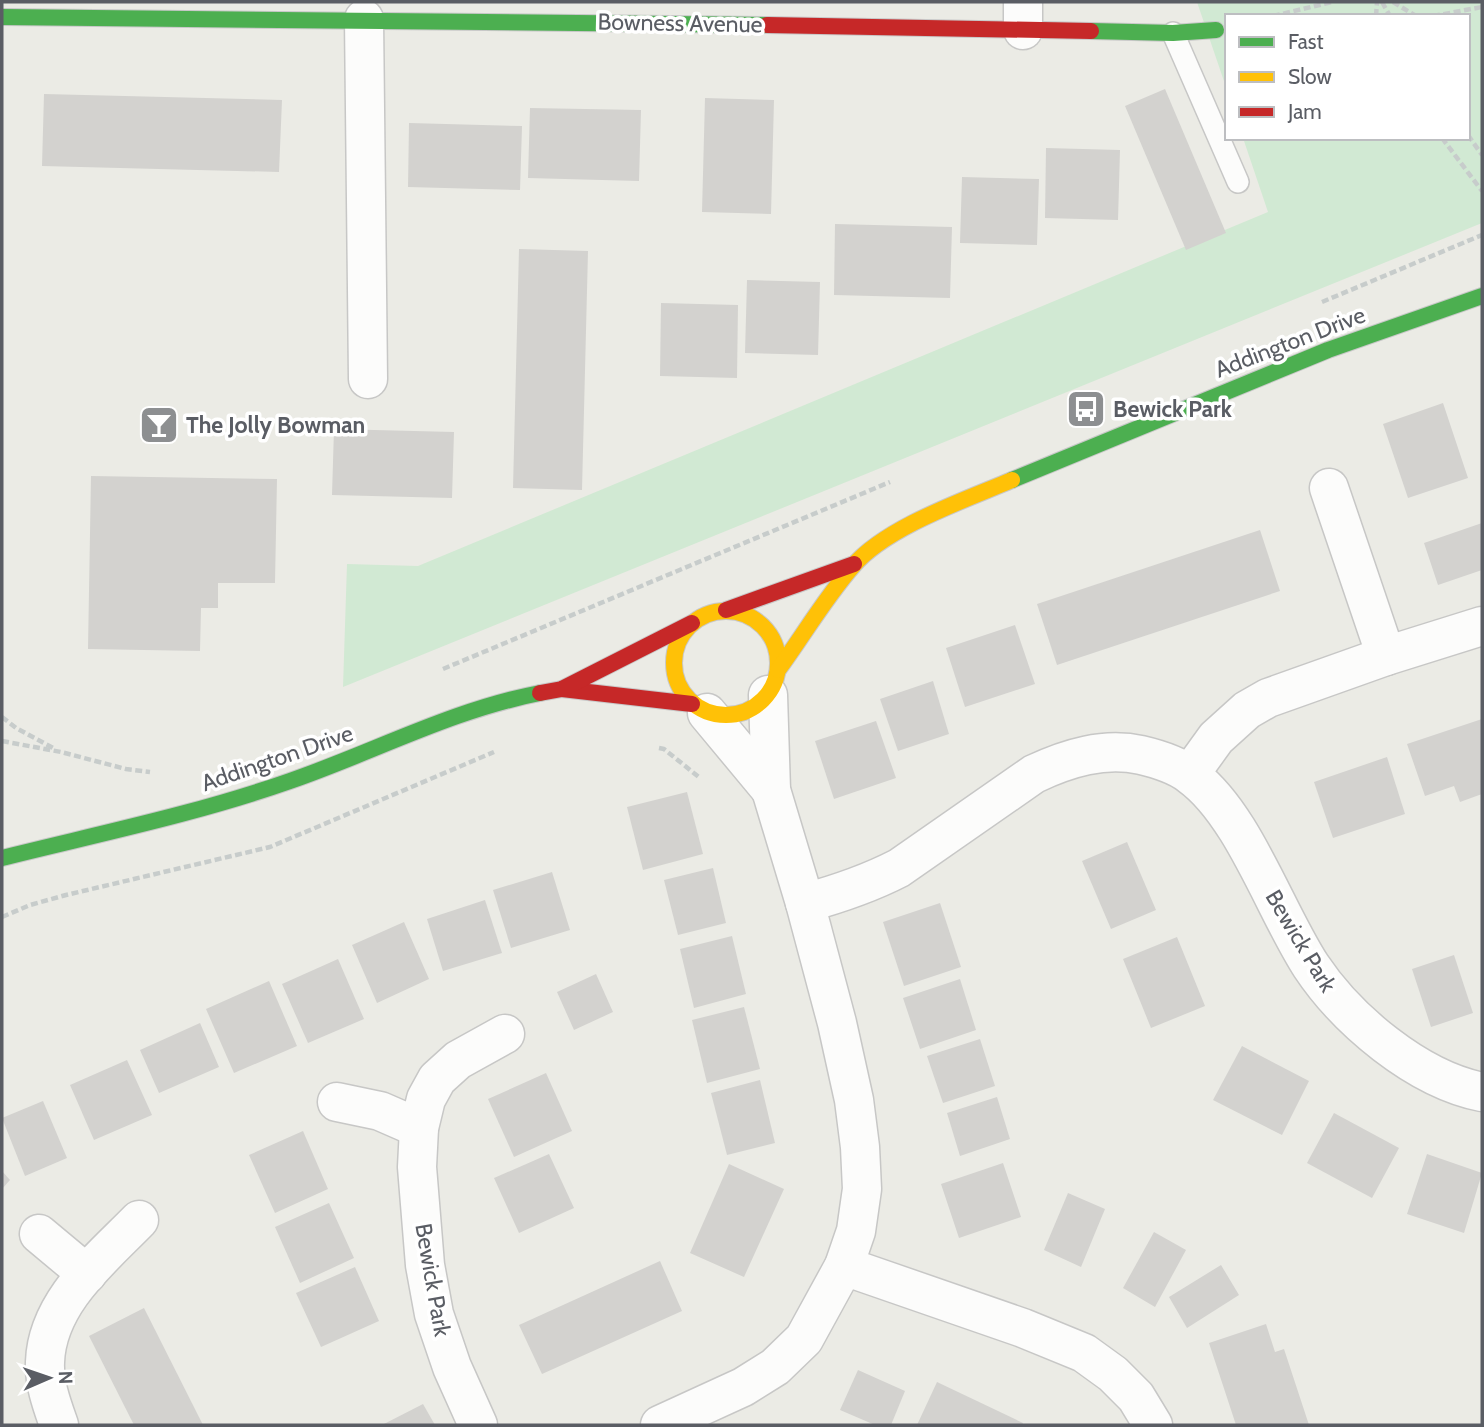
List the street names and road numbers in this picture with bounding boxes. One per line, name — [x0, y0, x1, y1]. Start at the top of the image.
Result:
street label: Bowness Avenue — [597, 8, 763, 38]
street label: Addington Drive — [1211, 300, 1369, 383]
street label: Addington Drive — [197, 719, 357, 797]
street label: Bewick Park — [1260, 885, 1343, 998]
street label: Bewick Park — [409, 1221, 457, 1339]

